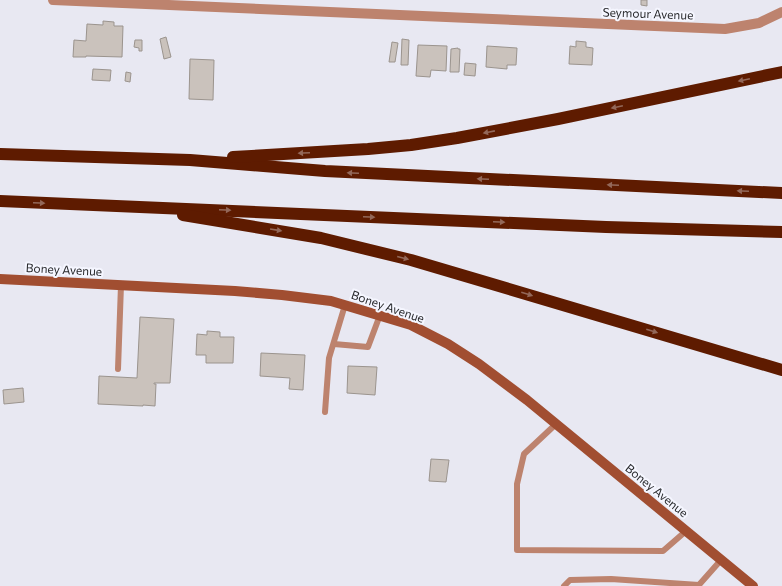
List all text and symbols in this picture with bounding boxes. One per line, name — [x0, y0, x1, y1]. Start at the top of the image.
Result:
street label: Seymour Avenue — [602, 4, 694, 22]
one-way arrow — [738, 78, 750, 84]
one-way arrow — [610, 104, 623, 110]
one-way arrow — [483, 129, 495, 135]
one-way arrow — [298, 149, 310, 156]
one-way arrow — [347, 169, 359, 176]
one-way arrow — [477, 175, 489, 182]
one-way arrow — [607, 181, 619, 188]
one-way arrow — [736, 188, 749, 194]
one-way arrow — [33, 200, 46, 206]
one-way arrow — [219, 207, 231, 214]
one-way arrow — [363, 213, 375, 220]
one-way arrow — [493, 219, 505, 226]
one-way arrow — [269, 228, 282, 234]
one-way arrow — [396, 255, 409, 261]
street label: Boney Avenue — [25, 260, 103, 278]
street label: Boney Avenue — [350, 287, 426, 325]
one-way arrow — [522, 291, 534, 297]
one-way arrow — [646, 328, 658, 334]
street label: Boney Avenue — [623, 460, 691, 520]

